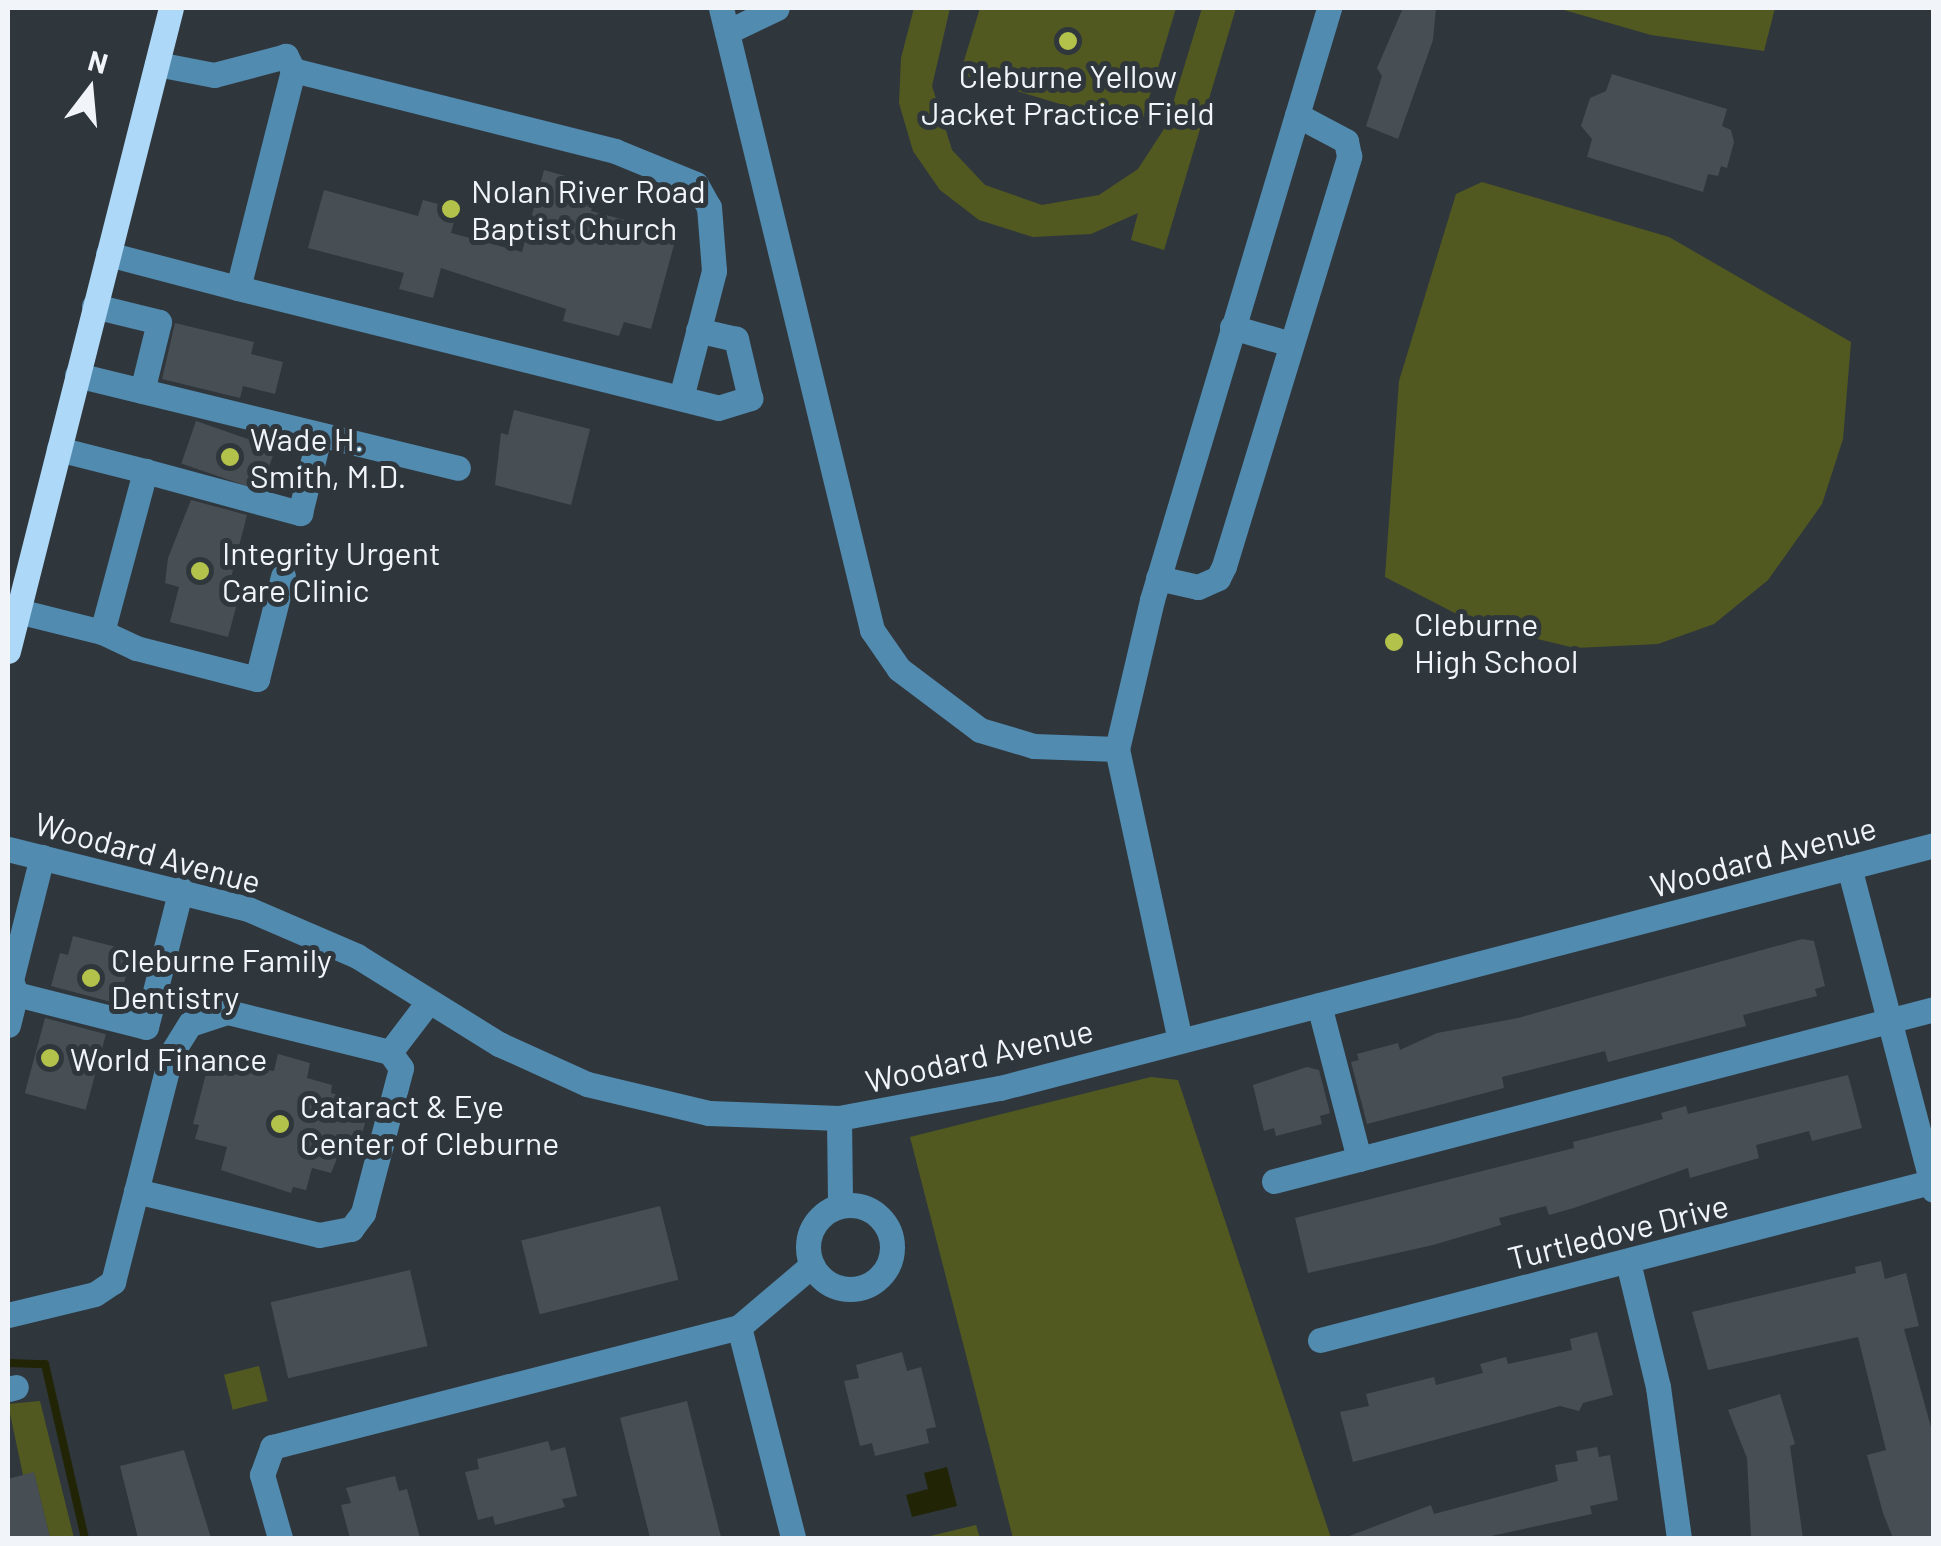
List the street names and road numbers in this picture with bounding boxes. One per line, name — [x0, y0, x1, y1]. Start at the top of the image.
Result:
street label: Woodard Avenue — [31, 803, 265, 901]
street label: Woodard Avenue — [1646, 807, 1880, 905]
street label: Woodard Avenue — [862, 1010, 1096, 1100]
street label: Turtledove Drive — [1504, 1185, 1732, 1277]

